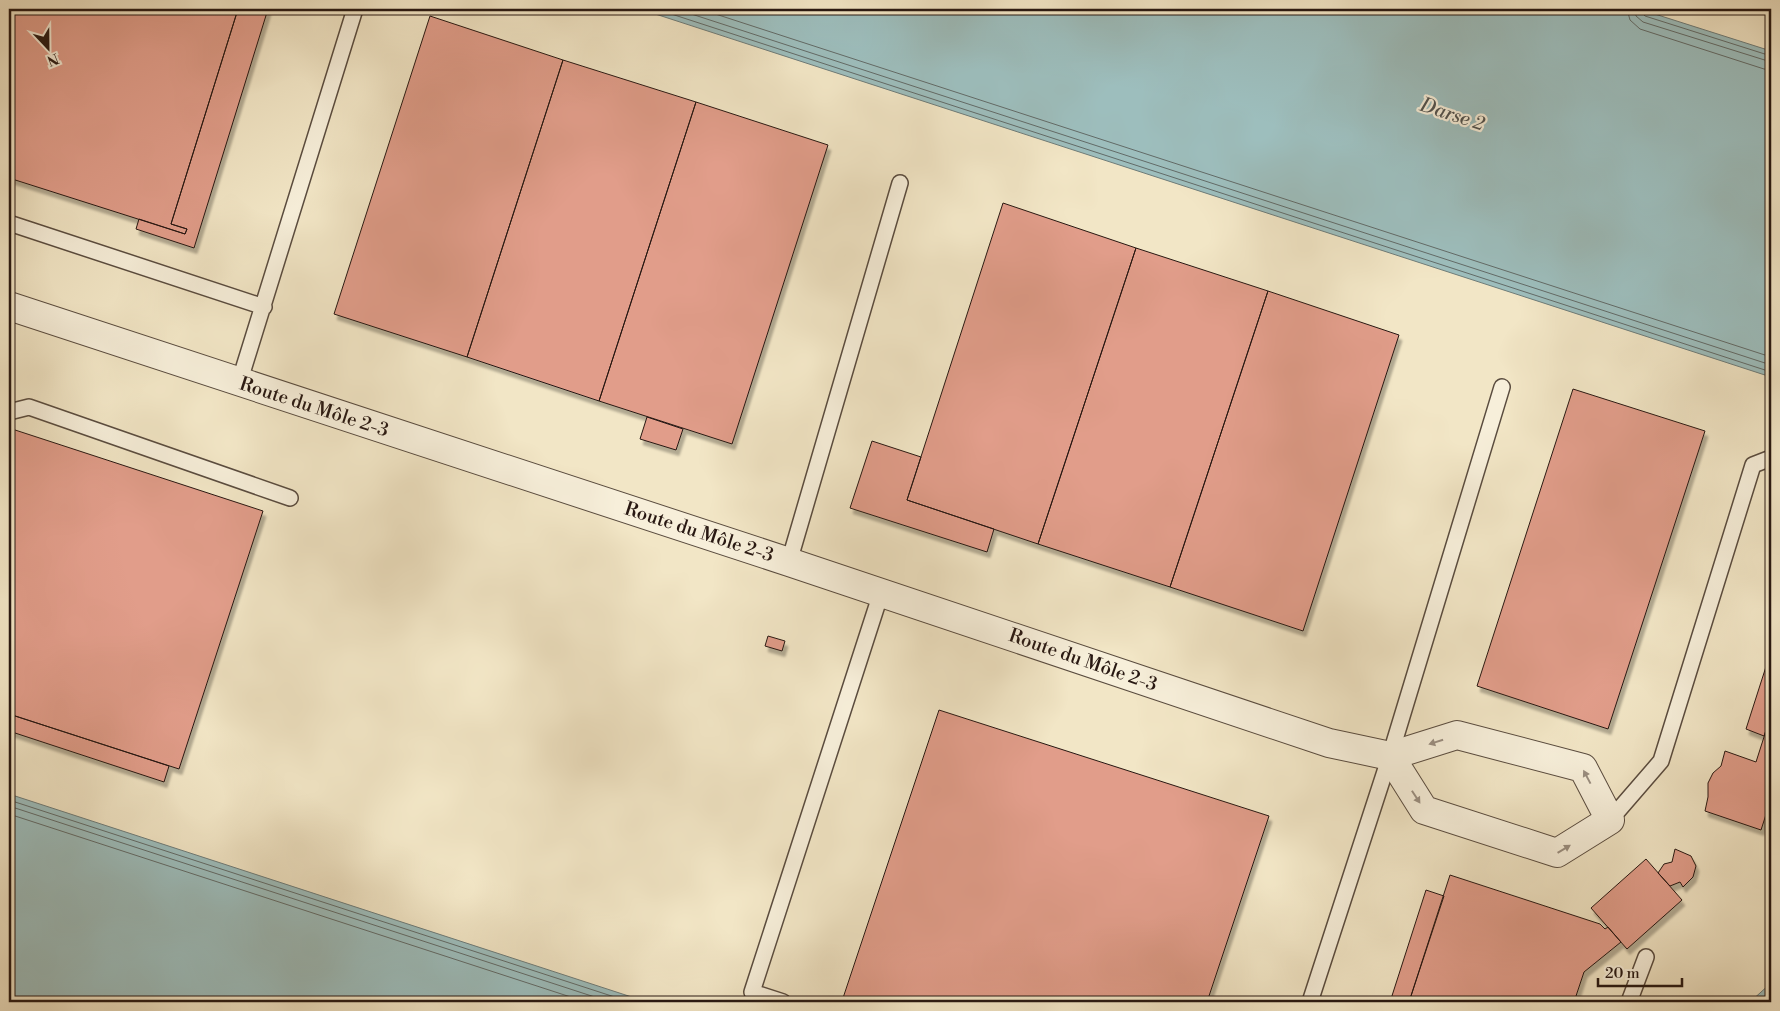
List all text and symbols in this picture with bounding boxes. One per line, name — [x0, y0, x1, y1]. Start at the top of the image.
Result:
north arrow — [22, 22, 72, 72]
text: N — [44, 49, 61, 70]
water label: Darse 2 — [1416, 93, 1488, 137]
street label: Route du Môle 2-3 — [236, 372, 392, 442]
street label: Route du Môle 2-3 — [621, 497, 777, 567]
street label: Route du Môle 2-3 — [1006, 623, 1160, 697]
one-way arrow — [1428, 738, 1443, 746]
one-way arrow — [1583, 770, 1591, 784]
one-way arrow — [1411, 791, 1421, 804]
one-way arrow — [1557, 844, 1570, 853]
scale bar — [1598, 956, 1681, 988]
text: 20 m — [1605, 964, 1640, 983]

